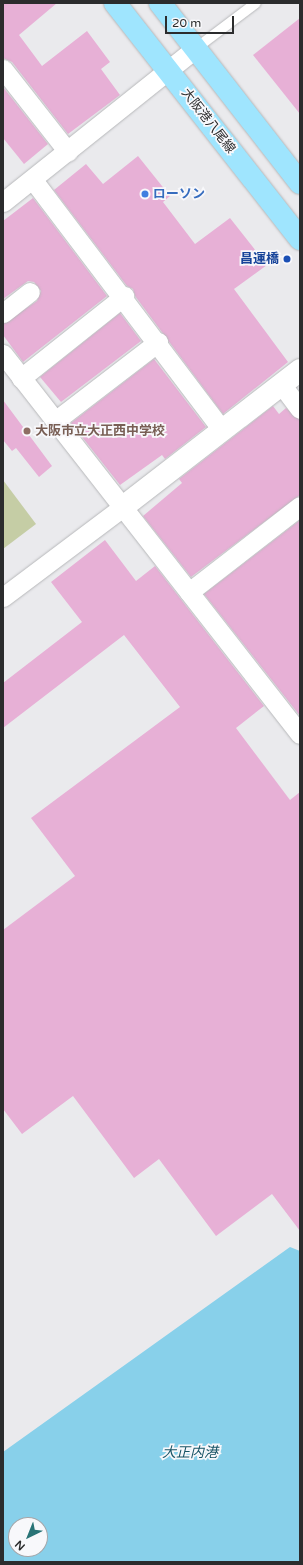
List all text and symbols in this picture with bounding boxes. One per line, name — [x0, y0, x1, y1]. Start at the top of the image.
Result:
scale bar — [167, 8, 236, 34]
text: 20 m — [172, 16, 201, 30]
street label: 大阪港八尾線 — [178, 85, 238, 157]
place label: ローソン — [153, 186, 205, 202]
marker: ローソン — [140, 189, 150, 199]
place label: 昌運橋 — [240, 251, 279, 267]
marker: 昌運橋 — [282, 254, 292, 264]
place label: 大阪市立大正西中学校 — [35, 423, 165, 439]
marker: 大阪市立大正西中学校 — [22, 426, 32, 436]
water label: 大正内港 — [162, 1445, 218, 1461]
north arrow — [8, 1517, 48, 1557]
text: N — [12, 1538, 28, 1553]

